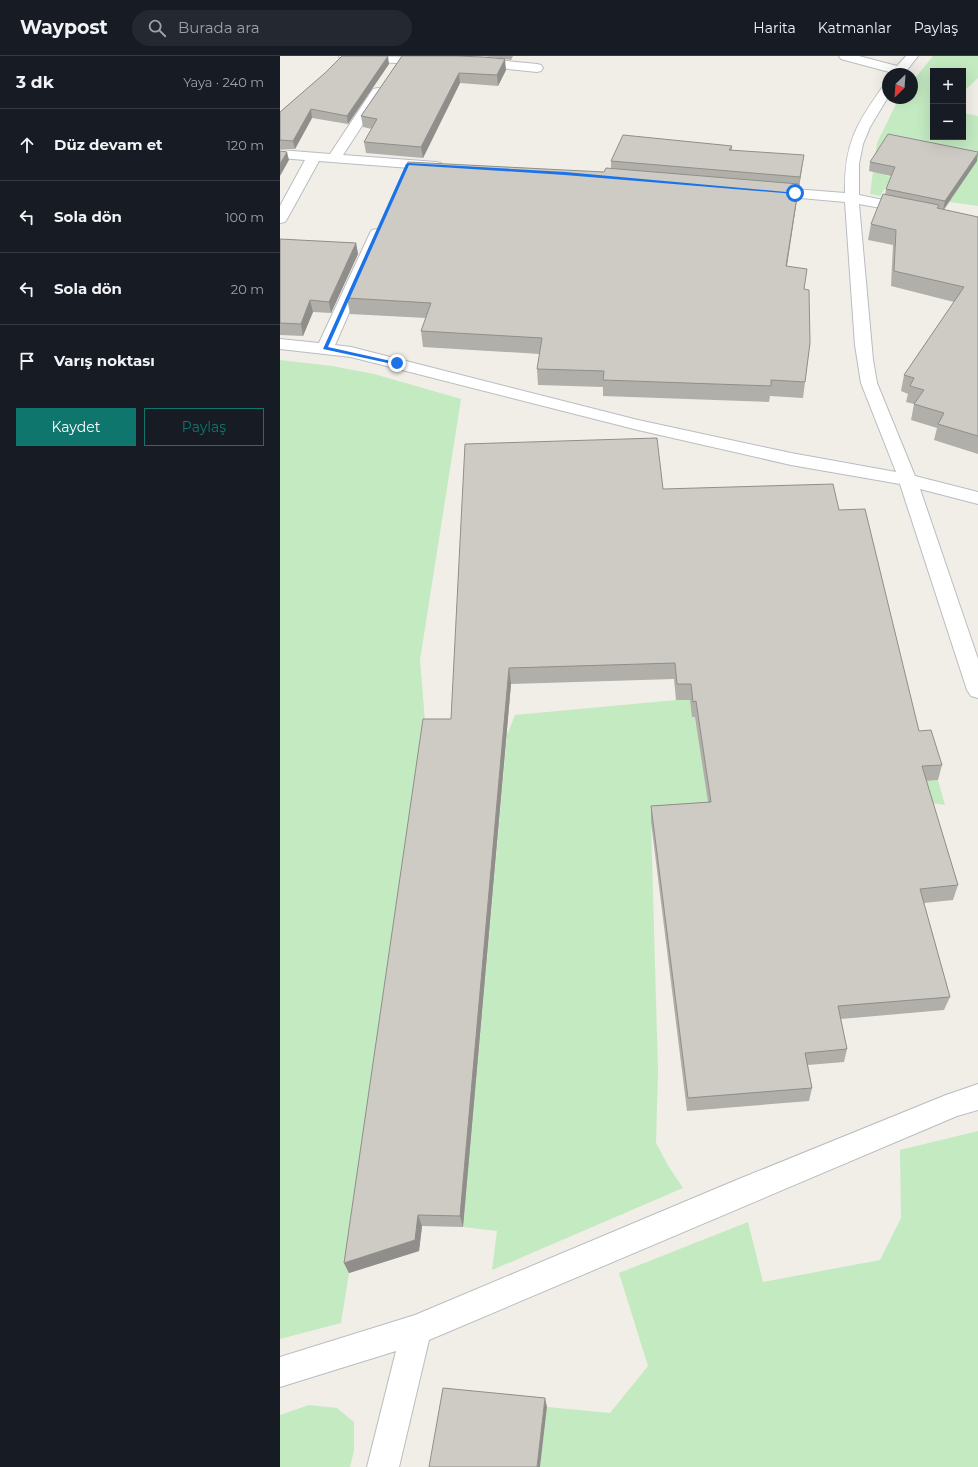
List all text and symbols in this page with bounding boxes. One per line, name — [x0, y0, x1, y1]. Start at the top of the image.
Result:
search box — [132, 10, 412, 46]
text: Waypost — [20, 16, 108, 39]
icon: search — [146, 17, 168, 39]
text: Burada ara — [178, 18, 260, 37]
text: Harita — [753, 19, 796, 37]
text: Katmanlar — [818, 19, 892, 37]
text: Paylaş — [914, 19, 958, 37]
north arrow — [882, 68, 918, 104]
map controls — [930, 68, 966, 140]
button: + — [930, 68, 966, 104]
text: 3 dk — [16, 72, 54, 92]
text: Yaya · 240 m — [183, 74, 264, 90]
button: − — [930, 104, 966, 140]
icon: ahead — [16, 134, 38, 156]
text: Düz devam et — [54, 135, 163, 154]
text: 120 m — [226, 137, 264, 153]
route start — [786, 184, 804, 202]
icon: left — [16, 206, 38, 228]
text: Sola dön — [54, 207, 122, 226]
text: 100 m — [225, 209, 264, 225]
icon: left — [16, 278, 38, 300]
text: Sola dön — [54, 279, 122, 298]
text: 20 m — [231, 281, 264, 297]
icon: arrive — [16, 350, 38, 372]
text: Varış noktası — [54, 351, 155, 370]
route end — [388, 354, 406, 372]
button: Kaydet — [16, 408, 136, 446]
button: Paylaş — [144, 408, 264, 446]

